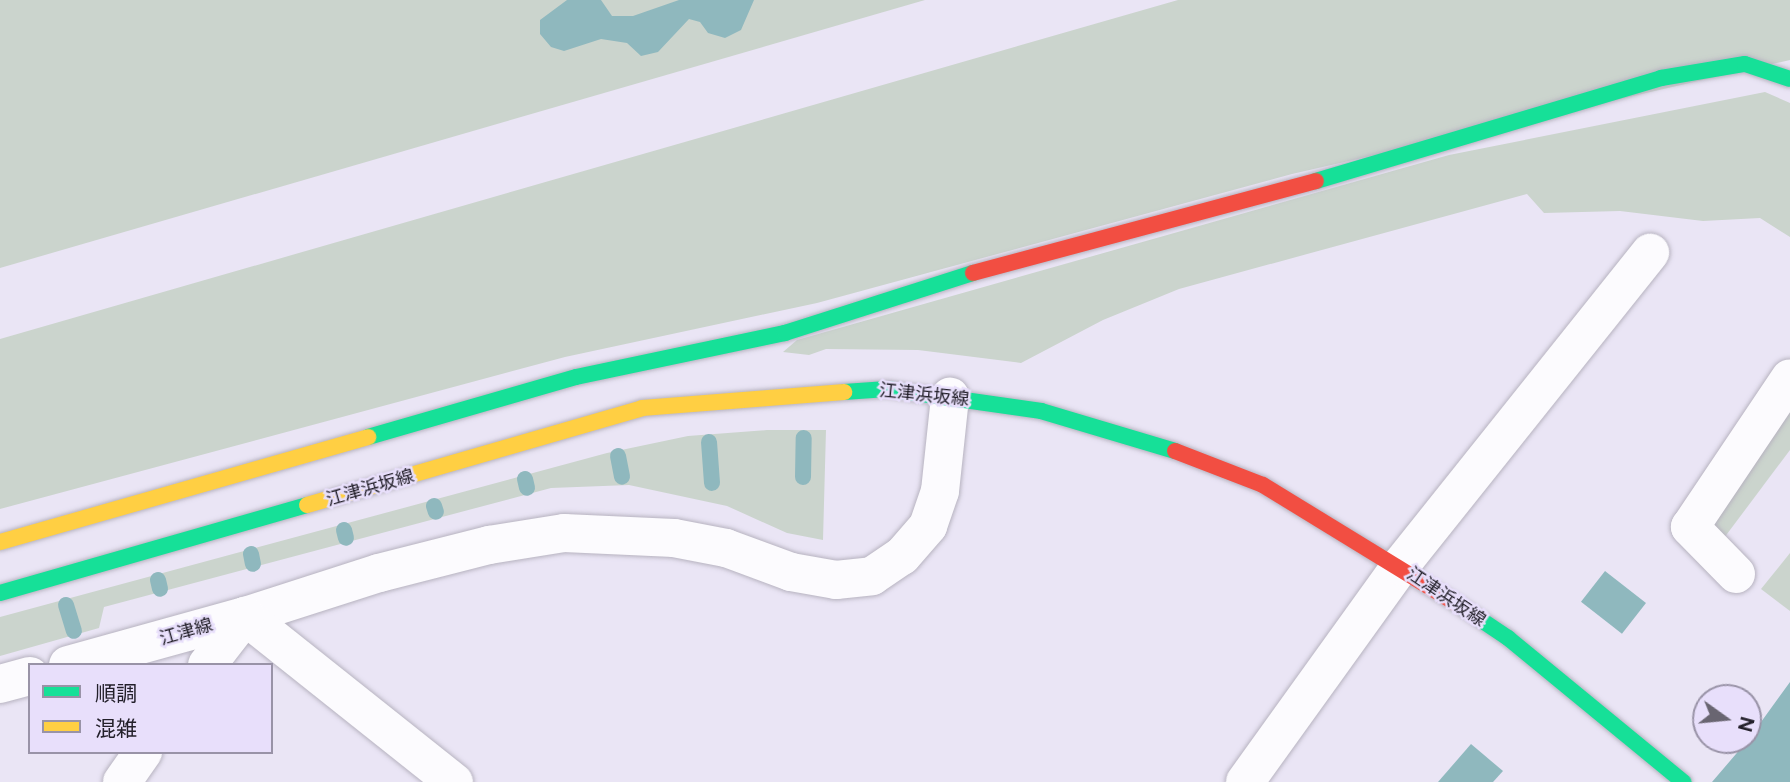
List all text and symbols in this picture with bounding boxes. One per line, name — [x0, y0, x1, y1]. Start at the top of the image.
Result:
street label: 江津浜坂線 — [878, 380, 970, 410]
street label: 江津浜坂線 — [324, 465, 416, 511]
street label: 江津浜坂線 — [1403, 563, 1489, 631]
street label: 江津線 — [157, 614, 215, 650]
legend — [28, 663, 273, 754]
text: 順調 — [95, 681, 137, 706]
north arrow — [1692, 684, 1762, 754]
text: N — [1733, 714, 1759, 734]
text: 混雑 — [95, 716, 137, 741]

